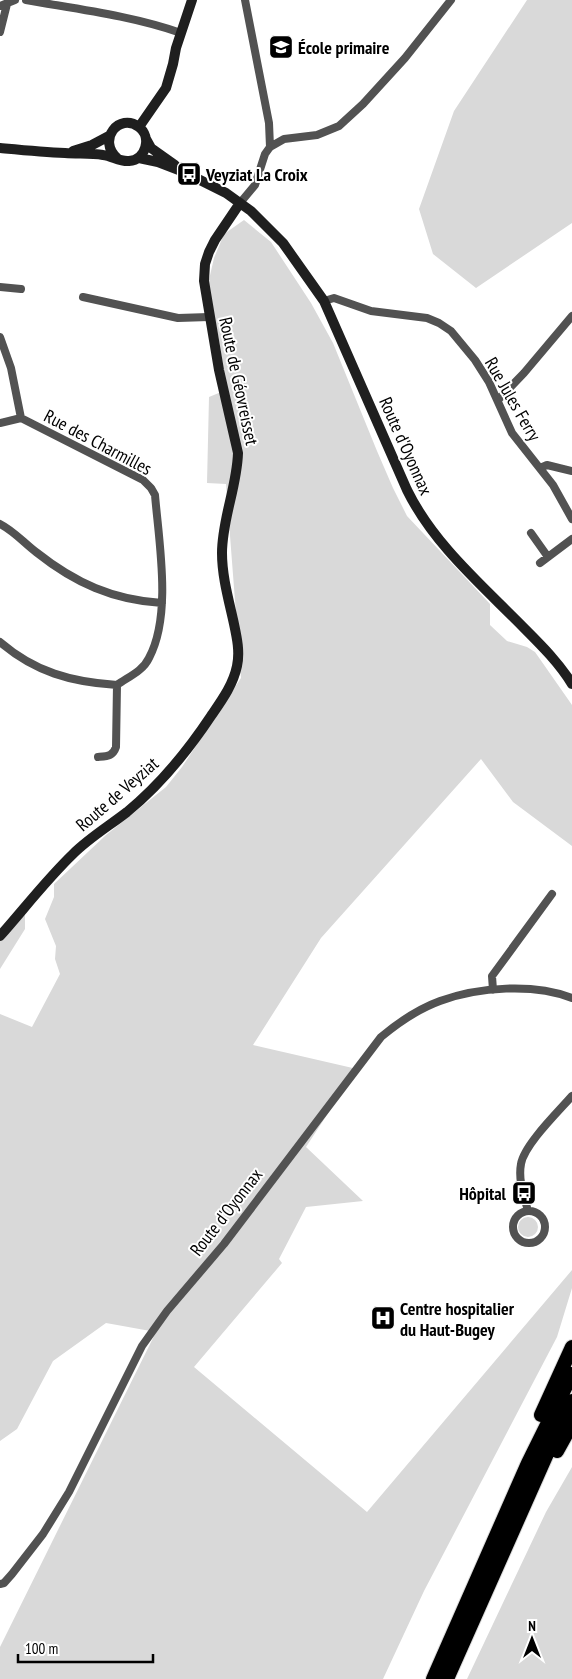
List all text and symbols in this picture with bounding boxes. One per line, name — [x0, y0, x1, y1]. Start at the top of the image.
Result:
school or university icon: École primaire — [268, 34, 294, 60]
place label: École primaire — [298, 36, 390, 59]
bus stop icon: Veyziat La Croix — [176, 161, 202, 187]
place label: Veyziat La Croix — [205, 163, 308, 186]
street label: Route de Géovreisset — [214, 315, 264, 447]
street label: Rue Jules Ferry — [480, 353, 546, 445]
street label: Route d'Oyonnax — [374, 394, 438, 499]
street label: Rue des Charmilles — [40, 404, 156, 480]
street label: Route de Veyziat — [71, 752, 163, 836]
street label: Route d'Oyonnax — [185, 1163, 268, 1260]
bus stop icon: Hôpital — [511, 1180, 537, 1206]
place label: Hôpital — [459, 1182, 507, 1205]
place label: Centre hospitalier du Haut-Bugey — [400, 1297, 515, 1341]
hospital icon: Centre hospitalier du Haut-Bugey — [370, 1305, 396, 1331]
north arrow — [507, 1614, 557, 1664]
text: N — [528, 1617, 536, 1635]
scale bar — [18, 1632, 152, 1664]
text: 100 m — [25, 1639, 58, 1658]

